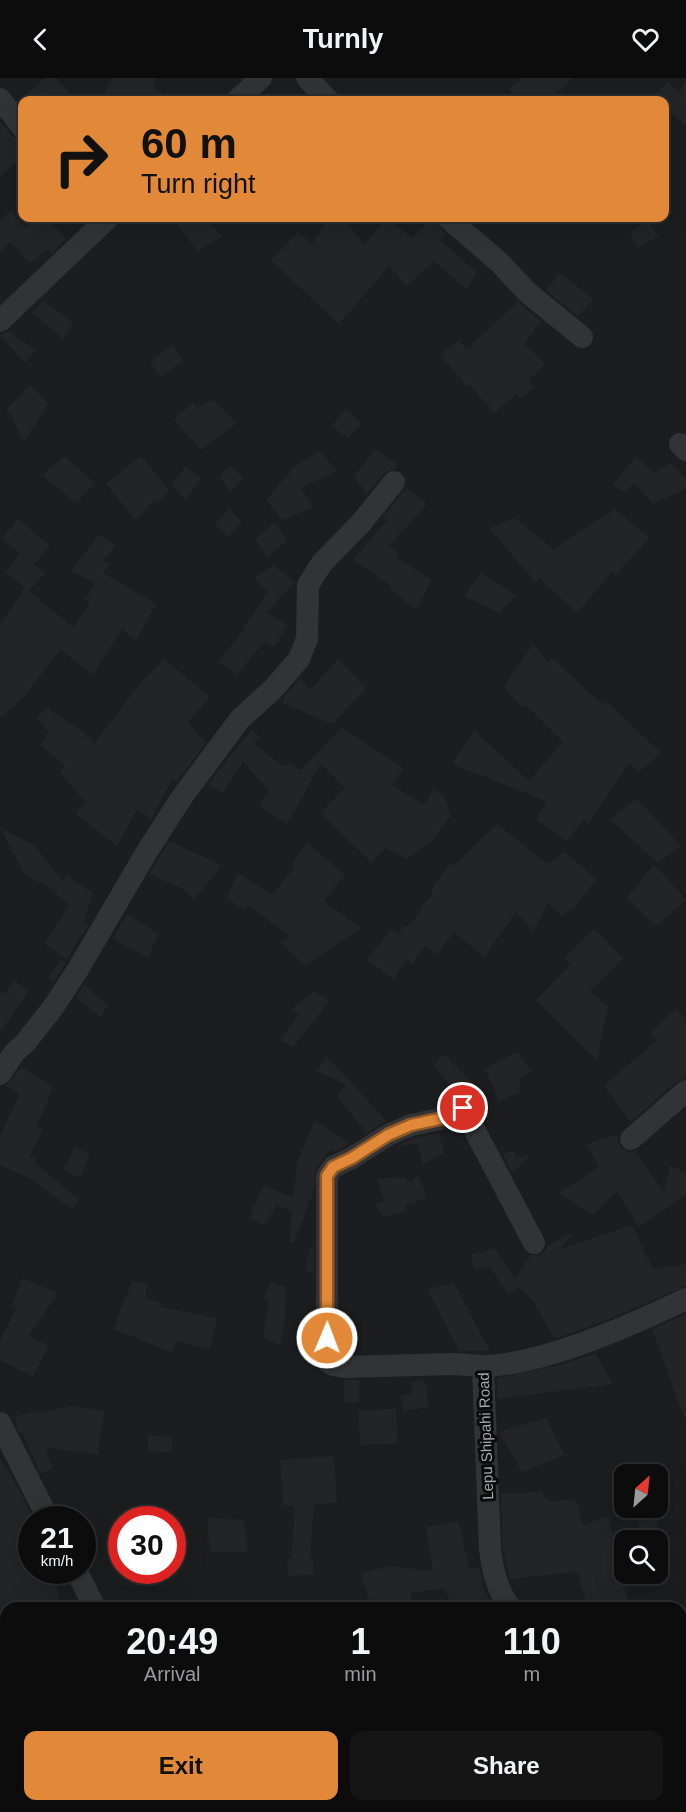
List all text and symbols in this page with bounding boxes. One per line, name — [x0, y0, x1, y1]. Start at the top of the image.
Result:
icon: back — [24, 23, 57, 56]
icon: heart — [629, 23, 662, 56]
text: Turnly — [303, 24, 383, 54]
icon: right — [42, 120, 120, 198]
text: 60 m — [141, 120, 237, 167]
text: Turn right — [141, 169, 256, 199]
pin — [437, 1082, 488, 1133]
icon: arrive — [446, 1091, 479, 1124]
position arrow — [295, 1306, 359, 1370]
street label: Lepu Shipahi Road — [475, 1372, 496, 1500]
north arrow — [614, 1464, 668, 1518]
map controls — [614, 1464, 668, 1584]
speed limit sign: 30 — [108, 1506, 186, 1584]
text: 21 — [40, 1521, 74, 1554]
button: search — [614, 1530, 668, 1584]
text: km/h — [41, 1552, 73, 1569]
text: 20:49 — [126, 1621, 218, 1662]
text: 1 — [350, 1621, 370, 1662]
text: 110 — [503, 1621, 561, 1662]
text: Arrival — [144, 1663, 201, 1685]
text: min — [344, 1663, 377, 1685]
text: m — [523, 1663, 540, 1685]
button: Exit — [24, 1731, 338, 1800]
button: Share — [350, 1731, 663, 1800]

